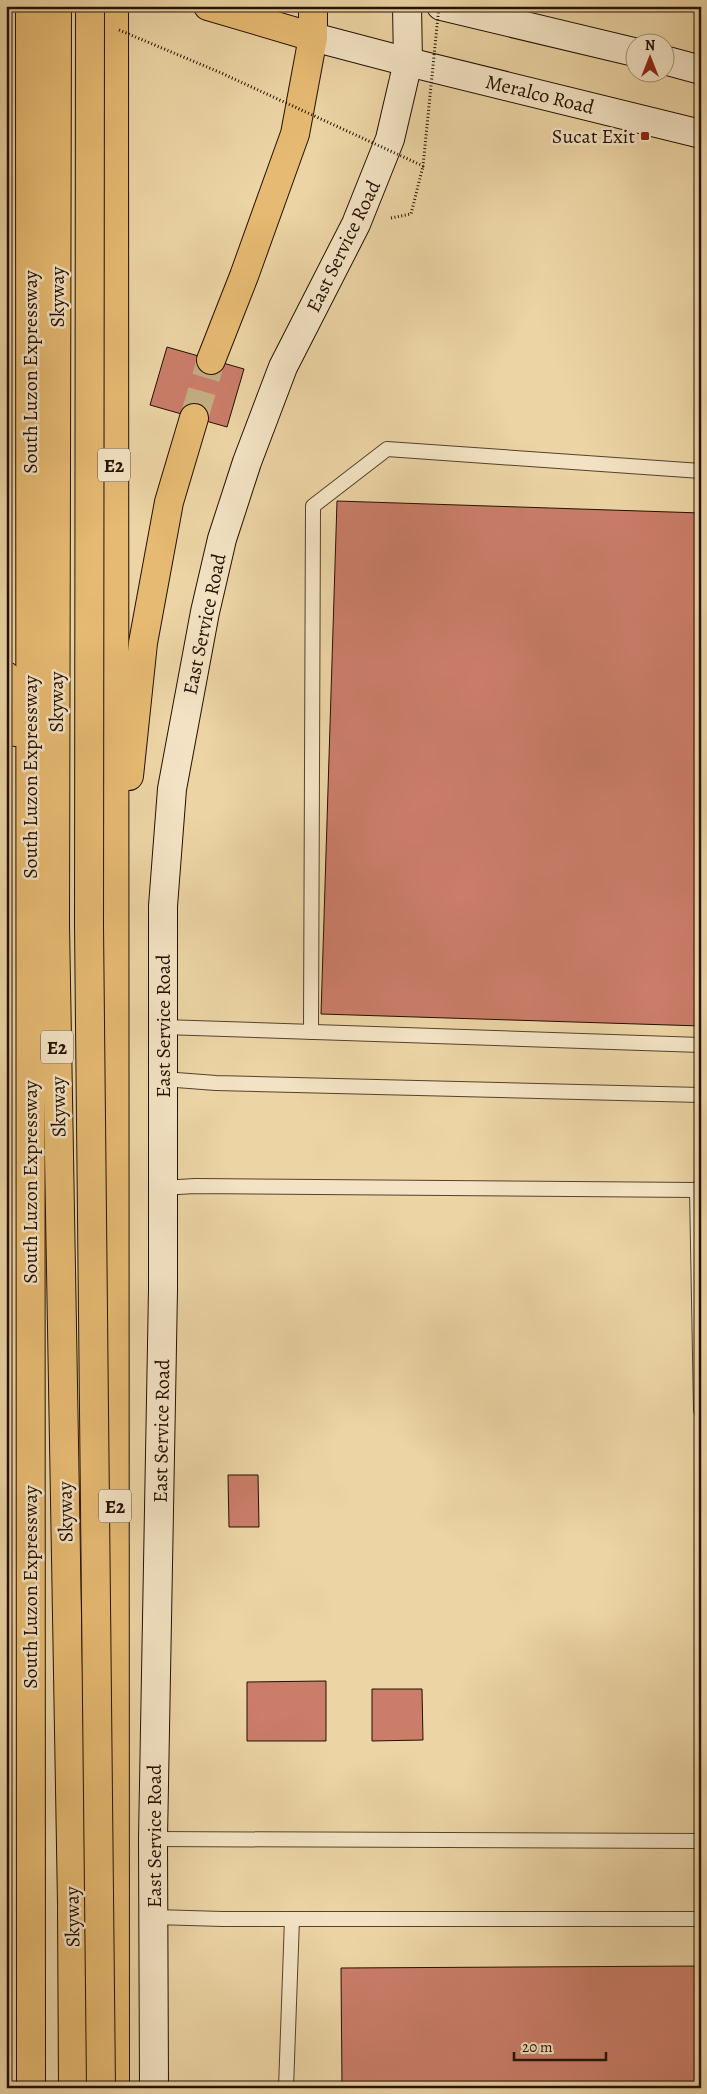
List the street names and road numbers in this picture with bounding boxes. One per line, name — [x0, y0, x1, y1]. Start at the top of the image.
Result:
street label: Meralco Road — [483, 68, 597, 121]
street label: East Service Road — [300, 175, 387, 317]
street label: Skyway — [44, 265, 71, 327]
street label: South Luzon Expressway — [17, 269, 44, 474]
road number: E2 — [98, 448, 130, 482]
street label: East Service Road — [176, 551, 233, 697]
street label: Skyway — [43, 670, 70, 732]
street label: South Luzon Expressway — [17, 674, 44, 879]
street label: East Service Road — [150, 954, 177, 1098]
road number: E2 — [41, 1030, 73, 1064]
street label: Skyway — [44, 1075, 73, 1138]
street label: South Luzon Expressway — [17, 1079, 44, 1284]
street label: East Service Road — [147, 1359, 176, 1503]
street label: Skyway — [51, 1480, 80, 1543]
street label: South Luzon Expressway — [17, 1484, 44, 1689]
road number: E2 — [99, 1490, 131, 1522]
street label: East Service Road — [141, 1764, 168, 1908]
street label: Skyway — [58, 1885, 87, 1948]

